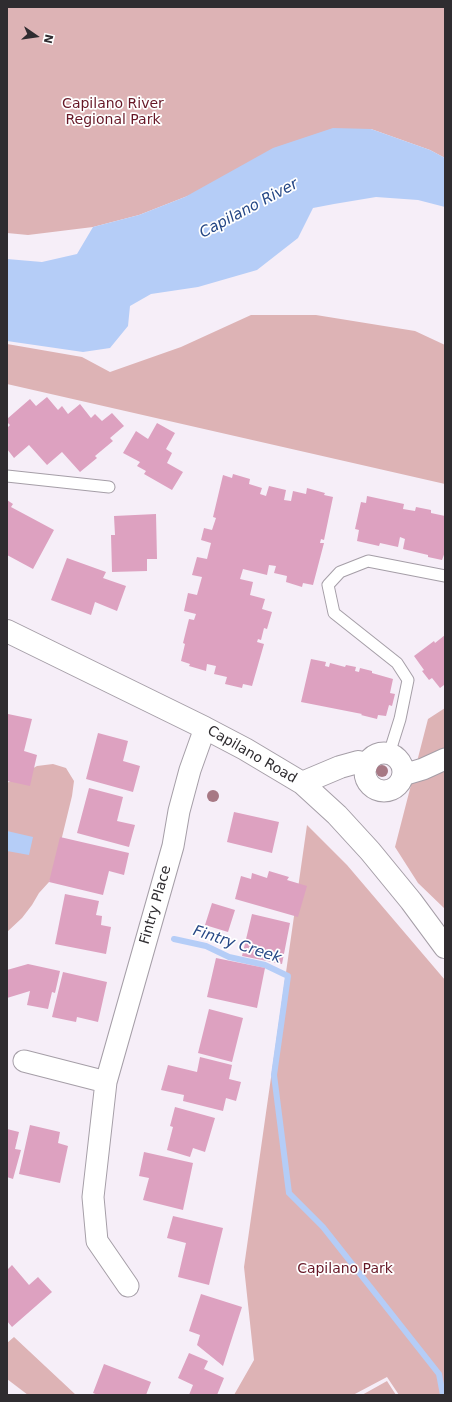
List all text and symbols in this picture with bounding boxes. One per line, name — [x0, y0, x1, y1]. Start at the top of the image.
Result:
north arrow — [16, 16, 56, 56]
text: N — [41, 33, 56, 45]
park label: Capilano River Regional Park — [62, 96, 164, 128]
water label: Capilano River — [197, 175, 301, 243]
street label: Capilano Road — [204, 723, 300, 787]
street label: Fintry Place — [137, 864, 175, 946]
water label: Fintry Creek — [191, 922, 283, 968]
park label: Capilano Park — [297, 1261, 393, 1277]

